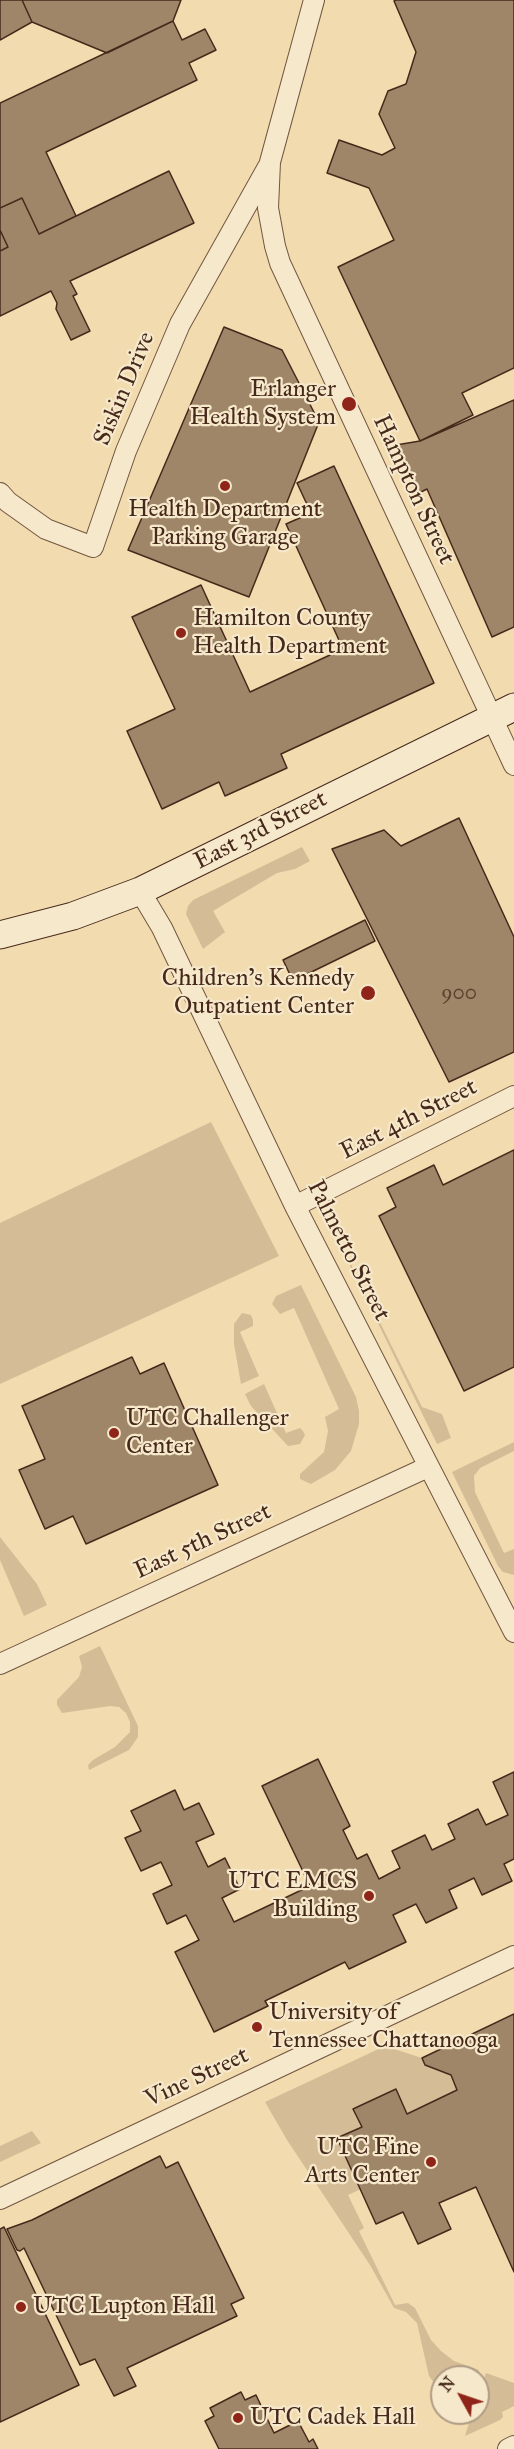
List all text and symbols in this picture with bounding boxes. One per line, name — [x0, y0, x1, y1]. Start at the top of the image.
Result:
street label: Siskin Drive — [88, 328, 162, 450]
place label: Erlanger Health System — [190, 376, 336, 432]
marker: Erlanger Health System — [340, 395, 358, 413]
street label: Hampton Street — [366, 411, 460, 569]
marker: Health Department Parking Garage — [218, 479, 232, 493]
place label: Health Department Parking Garage — [128, 496, 322, 552]
place label: Hamilton County Health Department — [193, 605, 387, 661]
marker: Hamilton County Health Department — [174, 626, 188, 640]
street label: East 3rd Street — [190, 785, 332, 877]
place label: Children's Kennedy Outpatient Center — [162, 965, 354, 1021]
house number: 900 — [441, 981, 477, 1007]
marker: Children's Kennedy Outpatient Center — [359, 984, 377, 1002]
street label: East 4th Street — [336, 1073, 482, 1167]
street label: Palmetto Street — [300, 1176, 396, 1326]
place label: UTC Challenger Center — [126, 1405, 289, 1461]
marker: UTC Challenger Center — [107, 1426, 121, 1440]
street label: East 5th Street — [130, 1498, 276, 1586]
place label: UTC EMCS Building — [228, 1868, 357, 1924]
marker: UTC EMCS Building — [362, 1889, 376, 1903]
place label: University of Tennessee Chattanooga — [269, 1999, 498, 2055]
marker: University of Tennessee Chattanooga — [250, 2020, 264, 2034]
street label: Vine Street — [141, 2041, 253, 2115]
place label: UTC Fine Arts Center — [305, 2134, 419, 2190]
marker: UTC Fine Arts Center — [424, 2155, 438, 2169]
place label: UTC Lupton Hall — [33, 2293, 215, 2321]
marker: UTC Lupton Hall — [14, 2300, 28, 2314]
north arrow — [430, 2365, 490, 2425]
text: N — [436, 2373, 459, 2396]
place label: UTC Cadek Hall — [250, 2404, 416, 2432]
marker: UTC Cadek Hall — [231, 2411, 245, 2425]

